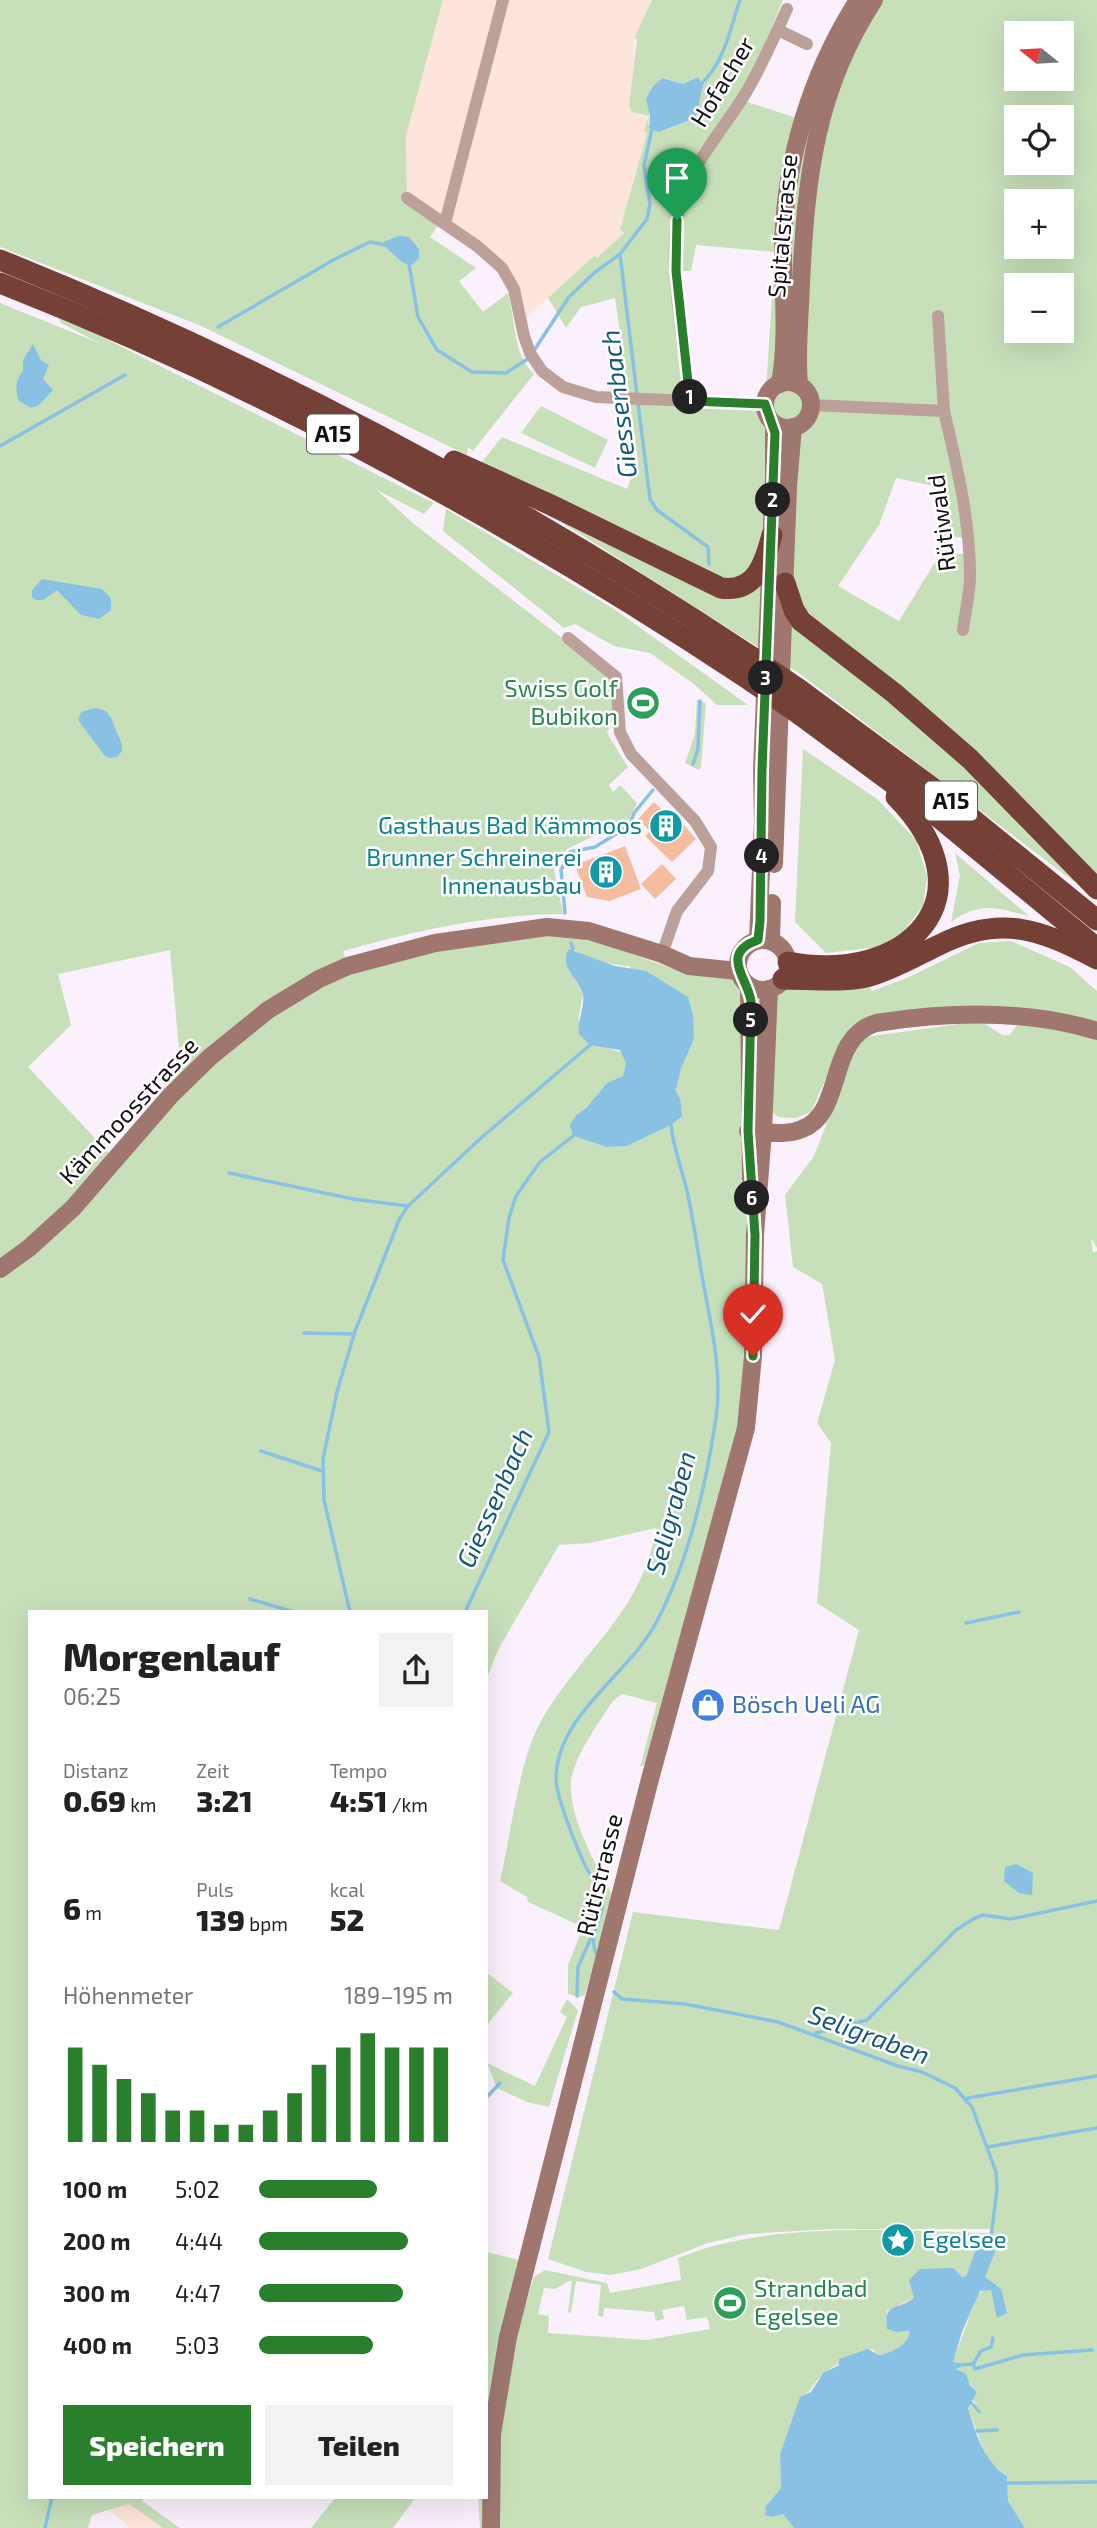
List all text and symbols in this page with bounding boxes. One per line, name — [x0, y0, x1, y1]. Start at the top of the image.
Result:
north arrow — [1004, 21, 1074, 91]
map controls — [1004, 21, 1074, 343]
street label: Hofacher — [683, 31, 760, 132]
button: locate — [1004, 105, 1074, 175]
pin — [647, 148, 707, 220]
street label: Spitalstrasse — [761, 153, 802, 299]
icon: arrive — [658, 159, 696, 197]
button: + — [1004, 189, 1074, 259]
button: − — [1004, 273, 1074, 343]
water label: Giessenbach — [593, 328, 642, 480]
pin: 1 — [672, 380, 708, 414]
text: 1 — [685, 385, 694, 408]
road number: A15 — [307, 414, 359, 454]
street label: Rütiwald — [920, 473, 961, 573]
pin: 2 — [756, 482, 790, 518]
text: 2 — [767, 488, 778, 511]
pin: 3 — [748, 660, 784, 696]
text: 3 — [760, 666, 771, 689]
place label: Swiss Golf Bubikon — [504, 673, 619, 730]
sports icon: Swiss Golf Bubikon — [624, 684, 662, 722]
road number: A15 — [925, 782, 977, 820]
building icon: Gasthaus Bad Kämmoos — [647, 807, 685, 845]
place label: Gasthaus Bad Kämmoos — [378, 810, 642, 839]
pin: 4 — [744, 838, 780, 874]
place label: Brunner Schreinerei Innenausbau — [366, 842, 582, 899]
text: 4 — [755, 844, 768, 867]
building icon: Brunner Schreinerei Innenausbau — [587, 853, 625, 891]
pin: 5 — [734, 1002, 768, 1038]
text: 5 — [745, 1008, 756, 1031]
street label: Kämmoosstrasse — [52, 1031, 203, 1189]
pin: 6 — [734, 1180, 770, 1216]
text: 6 — [746, 1186, 757, 1209]
pin — [723, 1284, 783, 1356]
icon: check — [734, 1295, 772, 1333]
water label: Giessenbach — [449, 1423, 538, 1572]
water label: Seligraben — [638, 1448, 701, 1578]
text: Morgenlauf — [63, 1633, 280, 1679]
button: share — [379, 1633, 453, 1707]
text: 06:25 — [63, 1682, 121, 1710]
shop icon: Bösch Ueli AG — [689, 1686, 727, 1724]
place label: Bösch Ueli AG — [732, 1689, 880, 1718]
text: Distanz — [63, 1759, 128, 1782]
text: Zeit — [196, 1759, 229, 1782]
text: Tempo — [330, 1759, 387, 1782]
text: 0.69 — [63, 1782, 126, 1818]
text: 3:21 — [196, 1782, 253, 1818]
text: 4:51 — [330, 1782, 388, 1818]
text: km — [126, 1793, 157, 1816]
text: /km — [388, 1793, 428, 1816]
street label: Rütistrasse — [569, 1810, 628, 1939]
text: Puls — [196, 1878, 234, 1901]
text: kcal — [330, 1878, 364, 1901]
text: 6 — [63, 1890, 81, 1926]
text: m — [81, 1901, 102, 1924]
text: 139 — [196, 1901, 245, 1937]
text: 52 — [330, 1901, 364, 1937]
text: bpm — [245, 1912, 288, 1935]
text: Höhenmeter — [63, 1981, 193, 2009]
text: 189–195 m — [344, 1981, 453, 2009]
water label: Seligraben — [805, 1997, 934, 2070]
text: 100 m — [63, 2175, 127, 2203]
text: 5:02 — [175, 2175, 220, 2203]
place icon: Egelsee — [879, 2221, 917, 2259]
place label: Egelsee — [922, 2224, 1007, 2253]
text: 200 m — [63, 2227, 131, 2255]
text: 4:44 — [175, 2227, 223, 2255]
place label: Strandbad Egelsee — [754, 2273, 868, 2330]
text: 300 m — [63, 2279, 130, 2307]
text: 4:47 — [175, 2279, 221, 2307]
sports icon: Strandbad Egelsee — [711, 2284, 749, 2322]
text: 400 m — [63, 2331, 132, 2359]
text: 5:03 — [175, 2331, 219, 2359]
button: Speichern — [63, 2405, 251, 2485]
button: Teilen — [265, 2405, 453, 2485]

